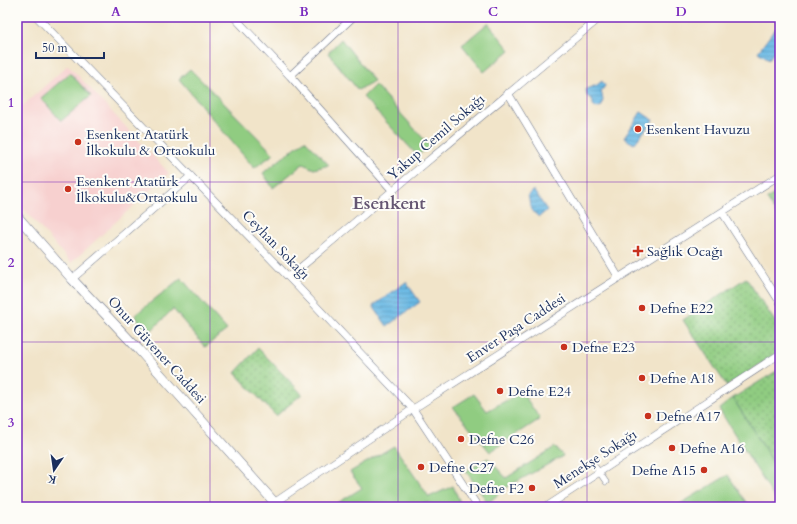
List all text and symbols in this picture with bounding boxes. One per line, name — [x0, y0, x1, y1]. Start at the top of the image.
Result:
text: A — [111, 3, 121, 21]
text: B — [299, 3, 309, 21]
text: C — [488, 3, 498, 21]
text: D — [675, 3, 687, 21]
scale bar — [36, 34, 104, 60]
text: 50 m — [42, 40, 69, 56]
street label: Yakup Cemil Sokağı — [383, 89, 489, 185]
text: 1 — [8, 94, 14, 112]
place label: Esenkent Havuzu — [646, 120, 750, 139]
marker: Esenkent Havuzu — [633, 124, 643, 134]
place label: Esenkent Atatürk İlkokulu & Ortaokulu — [86, 125, 216, 160]
marker: Esenkent Atatürk İlkokulu & Ortaokulu — [73, 137, 83, 147]
place label: Esenkent Atatürk İlkokulu&Ortaokulu — [76, 172, 198, 207]
marker: Esenkent Atatürk İlkokulu&Ortaokulu — [63, 184, 73, 194]
district label: Esenkent — [352, 191, 426, 216]
street label: Ceyhan Sokağı — [238, 206, 314, 284]
place label: Sağlık Ocağı — [647, 242, 723, 261]
marker: Sağlık Ocağı — [632, 245, 644, 257]
text: 2 — [8, 254, 15, 272]
street label: Enver Paşa Caddesi — [463, 289, 569, 367]
street label: Onur Güvener Caddesi — [104, 292, 210, 408]
place label: Defne E22 — [650, 299, 713, 318]
marker: Defne E22 — [637, 303, 647, 313]
place label: Defne E23 — [572, 338, 635, 357]
marker: Defne E23 — [559, 342, 569, 352]
place label: Defne A18 — [650, 369, 714, 388]
marker: Defne A18 — [637, 373, 647, 383]
place label: Defne E24 — [508, 382, 571, 401]
marker: Defne E24 — [495, 386, 505, 396]
place label: Defne A17 — [656, 407, 720, 426]
marker: Defne A17 — [643, 411, 653, 421]
text: 3 — [8, 414, 15, 432]
street label: Menekşe Sokağı — [550, 425, 641, 493]
place label: Defne C26 — [469, 430, 534, 449]
marker: Defne C26 — [456, 434, 466, 444]
place label: Defne A16 — [680, 439, 744, 458]
marker: Defne A16 — [667, 443, 677, 453]
north arrow — [34, 450, 74, 490]
place label: Defne C27 — [429, 458, 494, 477]
place label: Defne A15 — [632, 461, 696, 480]
marker: Defne C27 — [416, 462, 426, 472]
marker: Defne A15 — [699, 465, 709, 475]
text: K — [46, 471, 58, 488]
place label: Defne F2 — [469, 479, 524, 498]
marker: Defne F2 — [527, 483, 537, 493]

